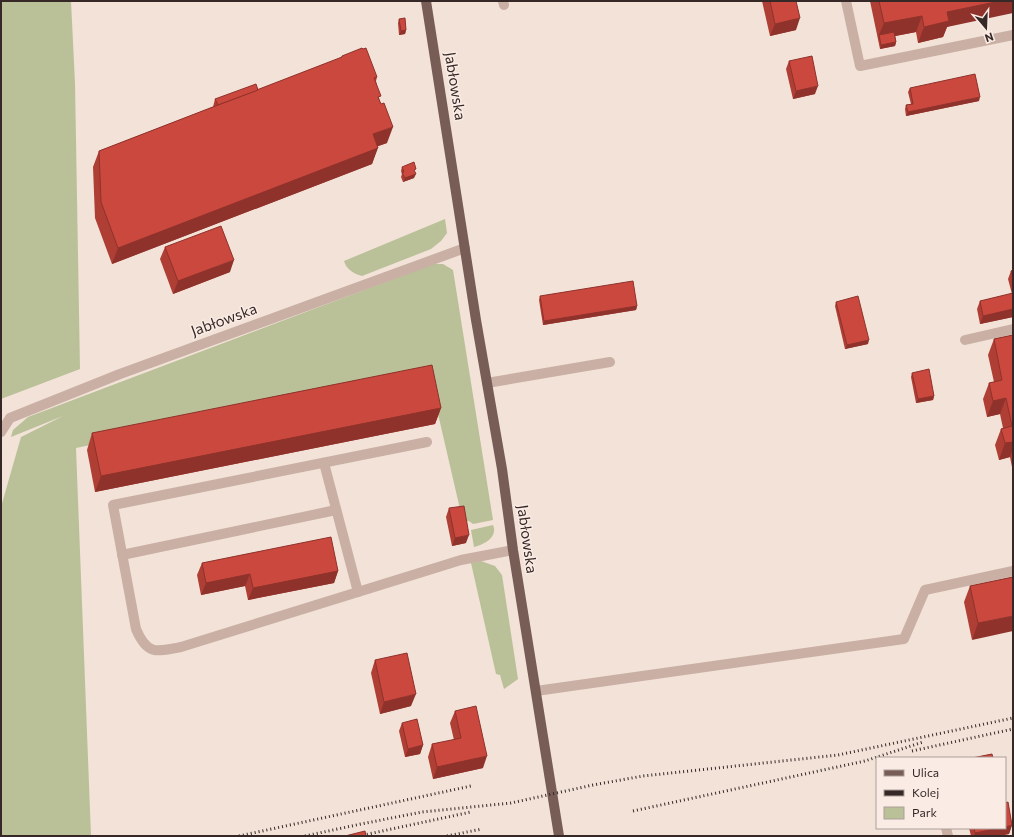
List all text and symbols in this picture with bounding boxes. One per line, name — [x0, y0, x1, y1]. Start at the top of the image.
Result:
north arrow — [966, 8, 1006, 48]
text: N — [983, 30, 995, 45]
street label: Jabłowska — [442, 50, 470, 121]
street label: Jabłowska — [188, 299, 259, 339]
street label: Jabłowska — [514, 503, 542, 574]
legend — [876, 757, 1006, 829]
text: Ulica — [912, 765, 939, 779]
text: Kolej — [912, 785, 939, 799]
text: Park — [912, 805, 938, 819]

